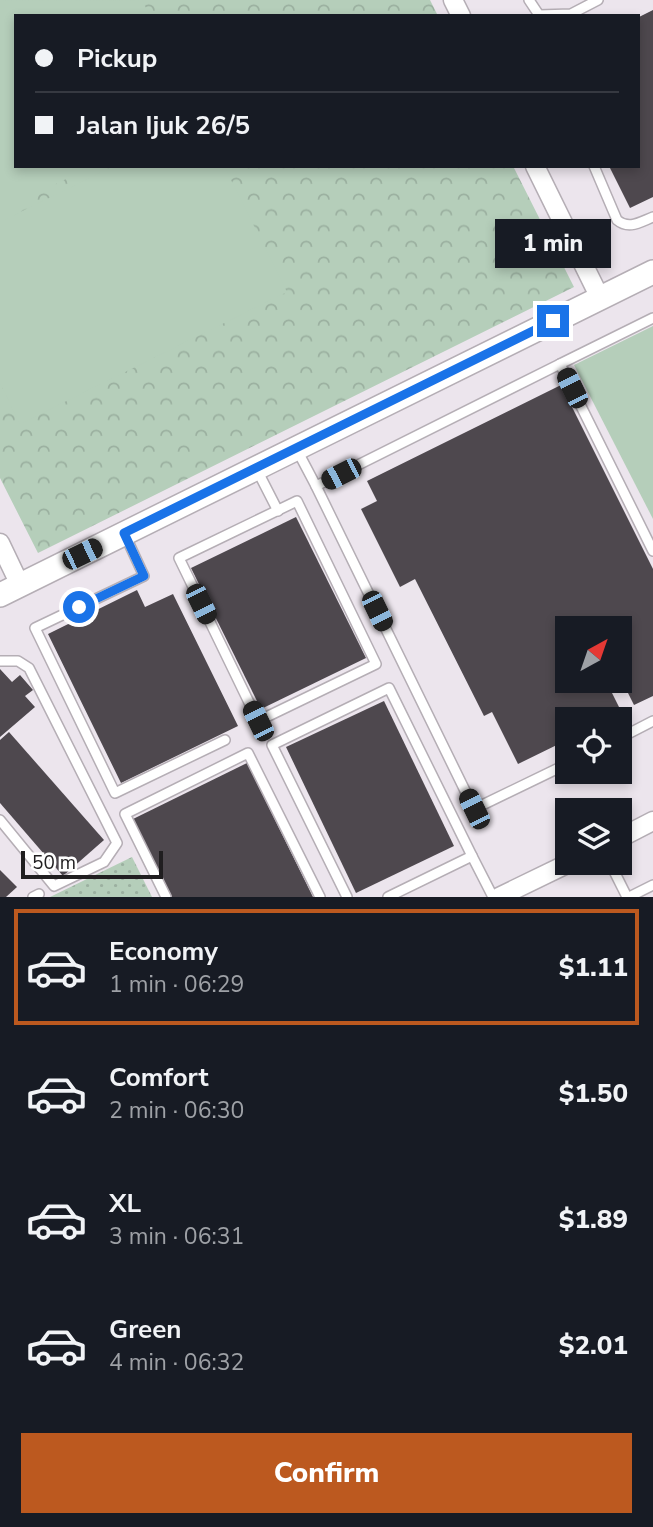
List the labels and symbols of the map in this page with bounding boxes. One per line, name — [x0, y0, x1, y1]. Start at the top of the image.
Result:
callout: 1 min — [495, 219, 611, 268]
route end — [537, 305, 569, 337]
car — [554, 365, 591, 411]
car — [318, 455, 365, 493]
car — [59, 535, 106, 573]
car — [183, 581, 220, 627]
car — [359, 588, 396, 634]
route start — [63, 591, 95, 623]
north arrow — [555, 616, 632, 693]
car — [240, 698, 277, 744]
car — [456, 786, 493, 832]
scale bar — [21, 848, 163, 880]

